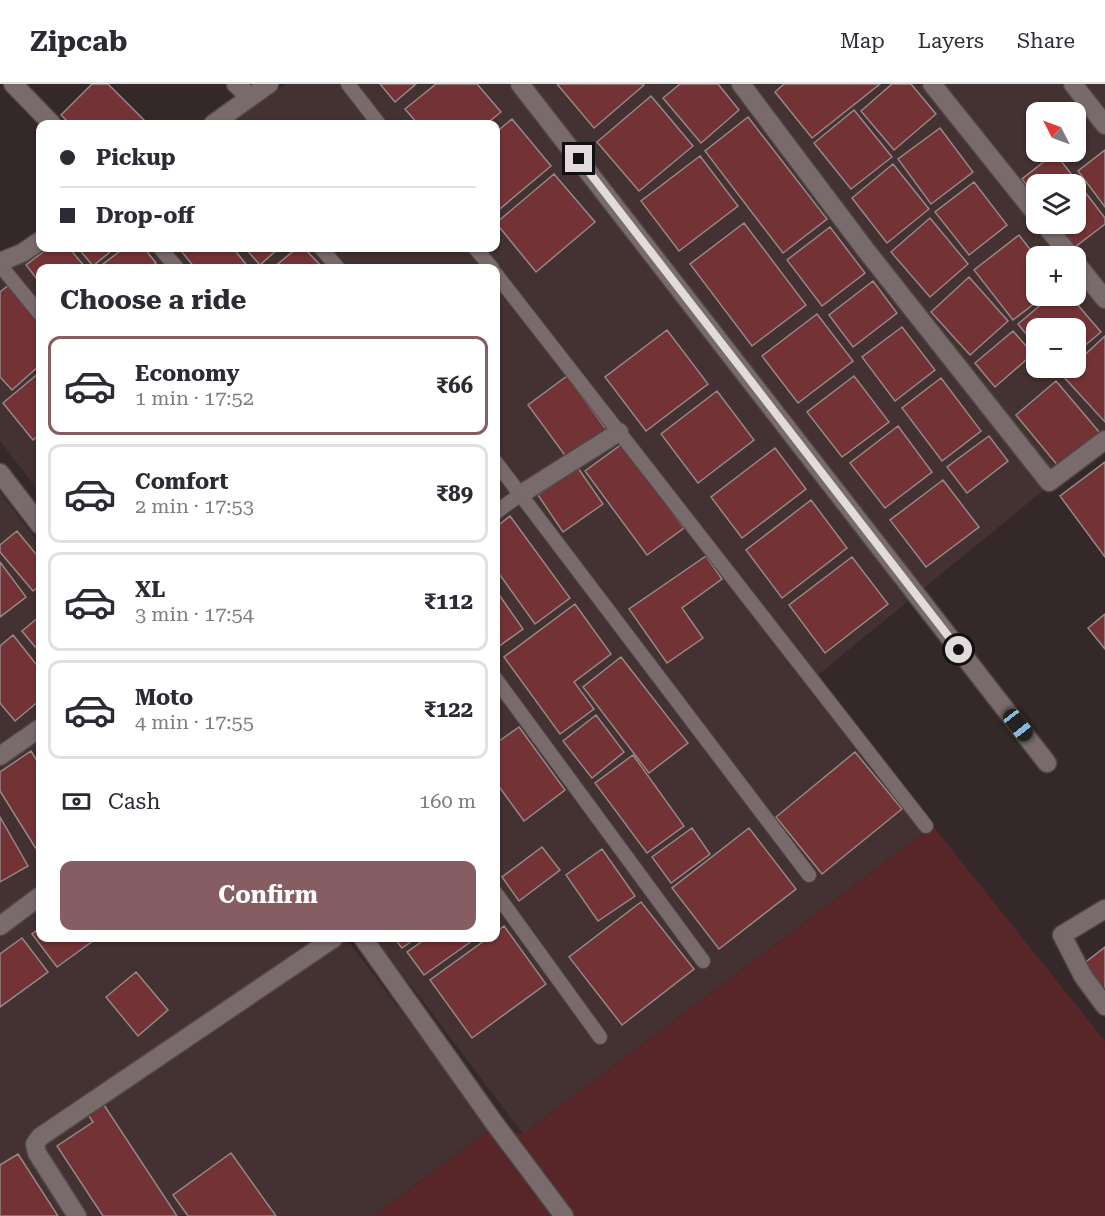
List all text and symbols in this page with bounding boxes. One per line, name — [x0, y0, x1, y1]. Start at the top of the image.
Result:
text: Zipcab — [30, 25, 128, 58]
text: Map — [840, 29, 885, 53]
text: Layers — [918, 29, 984, 53]
text: Share — [1017, 29, 1075, 53]
north arrow — [1026, 102, 1086, 162]
map controls — [1026, 102, 1086, 378]
text: Pickup — [96, 145, 176, 170]
route end — [565, 145, 592, 172]
button: layers — [1026, 174, 1086, 234]
text: Drop-off — [96, 203, 194, 228]
button: + — [1026, 246, 1086, 306]
text: Choose a ride — [60, 284, 246, 316]
button: − — [1026, 318, 1086, 378]
icon: car — [63, 359, 117, 413]
text: Economy — [135, 361, 239, 386]
text: ₹66 — [436, 373, 473, 398]
text: 1 min · 17:52 — [135, 386, 254, 410]
icon: car — [63, 467, 117, 521]
text: Comfort — [135, 469, 228, 494]
text: ₹89 — [436, 481, 473, 506]
text: 2 min · 17:53 — [135, 494, 254, 518]
icon: car — [63, 575, 117, 629]
text: XL — [135, 577, 165, 602]
text: ₹112 — [424, 589, 473, 614]
text: 3 min · 17:54 — [135, 602, 254, 626]
route start — [945, 636, 972, 663]
icon: car — [63, 683, 117, 737]
text: Moto — [135, 685, 193, 710]
text: ₹122 — [424, 697, 473, 722]
car — [1000, 705, 1036, 745]
text: 4 min · 17:55 — [135, 710, 254, 734]
icon: cash — [60, 785, 93, 818]
text: Cash — [108, 789, 160, 814]
text: 160 m — [419, 789, 476, 813]
button: Confirm — [60, 861, 476, 930]

